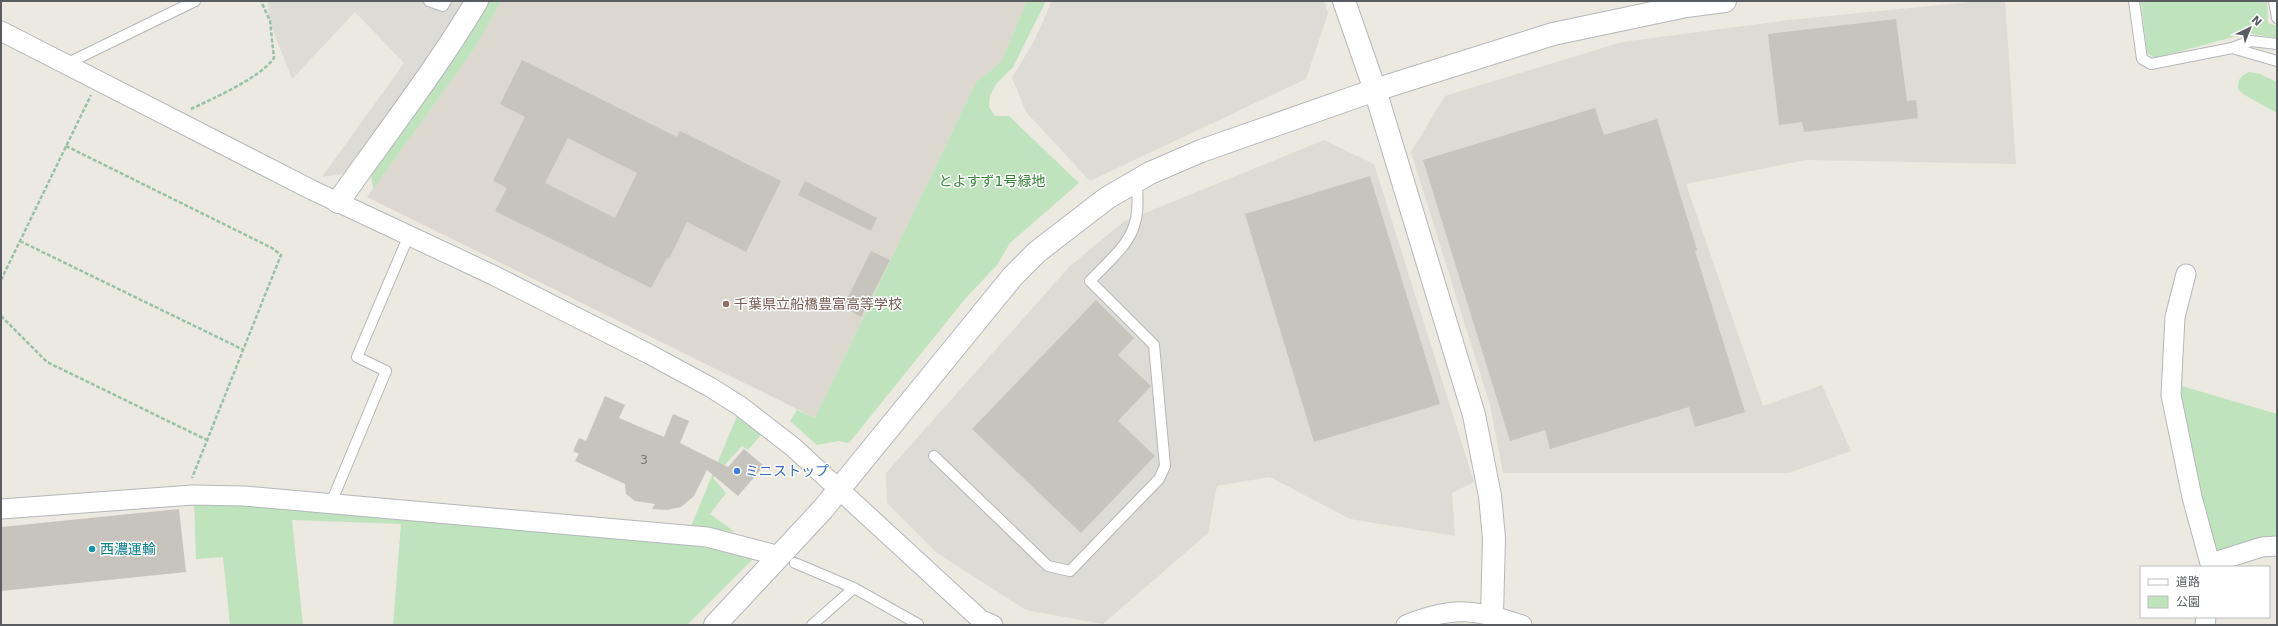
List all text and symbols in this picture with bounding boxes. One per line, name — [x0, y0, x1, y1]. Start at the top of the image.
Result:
north arrow — [2230, 8, 2270, 48]
text: N — [2249, 13, 2264, 29]
park label: とよすず1号緑地 — [939, 173, 1045, 189]
place label: 千葉県立船橋豊富高等学校 — [734, 296, 902, 312]
marker: 千葉県立船橋豊富高等学校 — [721, 299, 731, 309]
house number: 3 — [640, 453, 648, 467]
place label: ミニストップ — [745, 463, 829, 479]
marker: ミニストップ — [732, 466, 742, 476]
place label: 西濃運輸 — [100, 541, 156, 557]
marker: 西濃運輸 — [87, 544, 97, 554]
legend — [2140, 566, 2270, 618]
text: 道路 — [2176, 575, 2200, 589]
text: 公園 — [2176, 595, 2200, 609]

